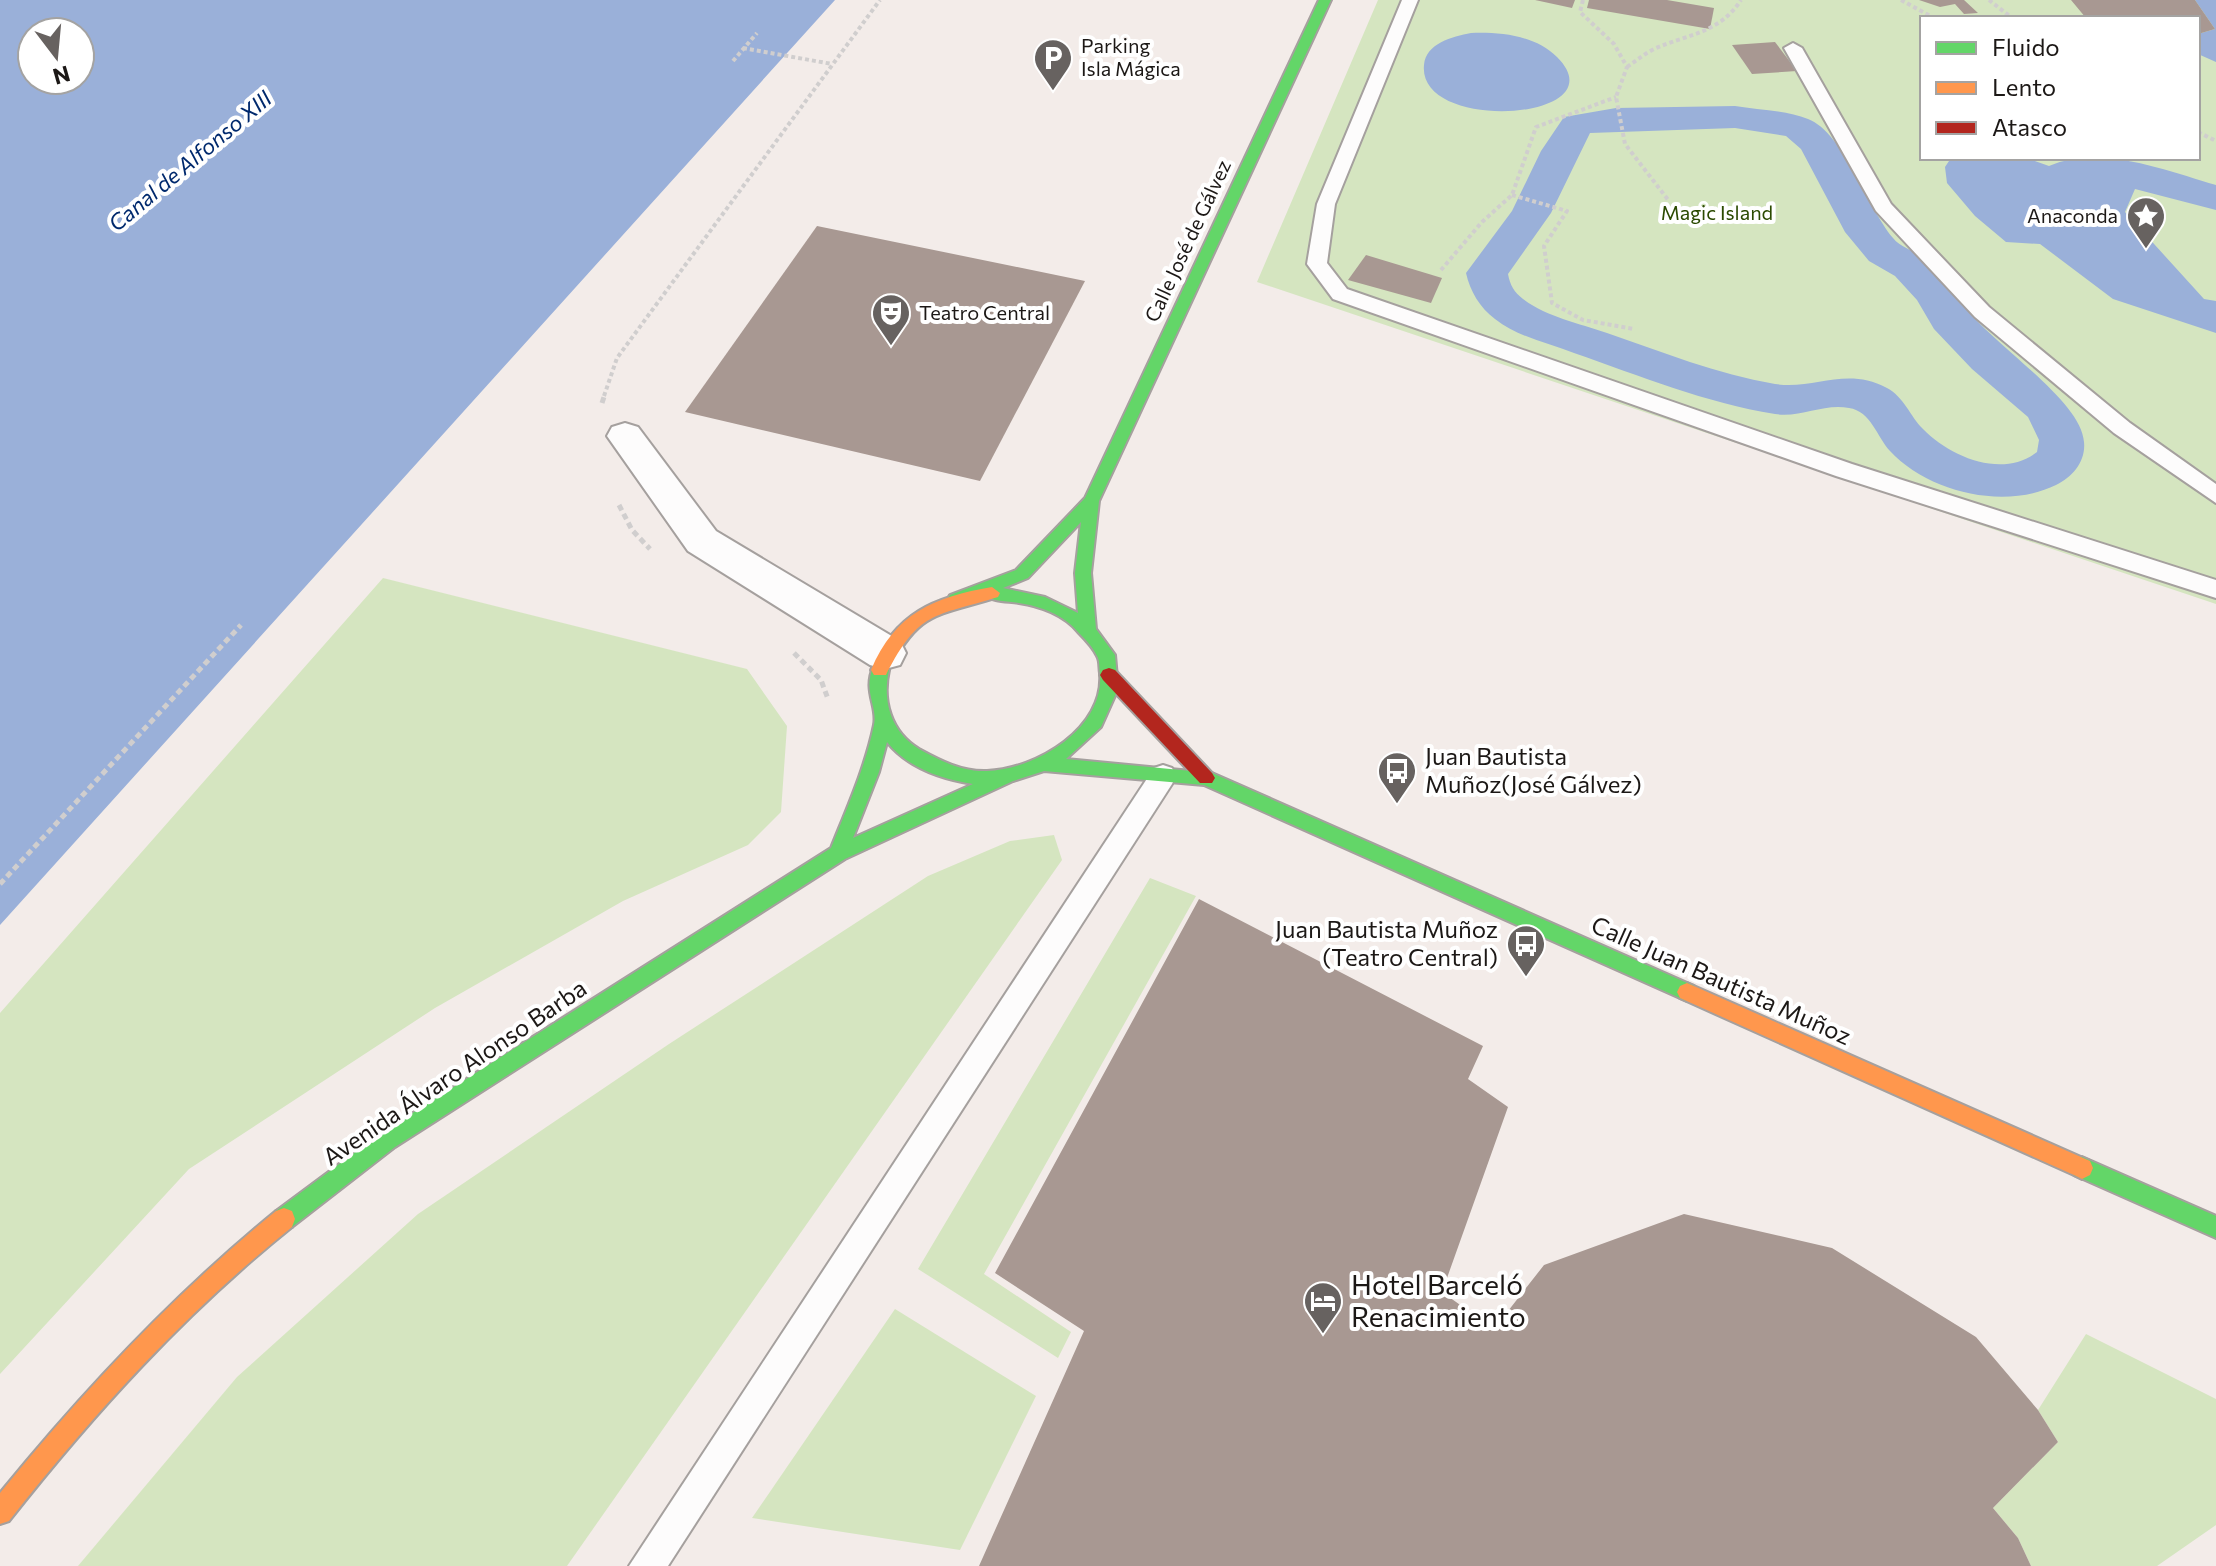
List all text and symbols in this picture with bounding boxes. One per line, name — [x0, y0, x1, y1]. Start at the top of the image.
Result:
north arrow — [16, 16, 96, 96]
legend — [1920, 16, 2200, 160]
text: Fluido — [1992, 32, 2060, 61]
place label: Parking Isla Mágica — [1081, 33, 1181, 80]
parking icon: Parking Isla Mágica — [1032, 37, 1074, 92]
text: N — [50, 60, 73, 91]
text: Lento — [1992, 72, 2056, 101]
water label: Canal de Alfonso XIII — [103, 84, 277, 237]
text: Atasco — [1992, 112, 2067, 141]
street label: Calle José de Gálvez — [1139, 156, 1235, 325]
place icon: Anaconda — [2125, 195, 2167, 250]
park label: Magic Island — [1661, 200, 1773, 224]
place label: Anaconda — [2027, 203, 2118, 227]
theatre icon: Teatro Central — [870, 292, 912, 347]
place label: Teatro Central — [919, 300, 1050, 324]
place label: Juan Bautista Muñoz(José Gálvez) — [1425, 741, 1642, 798]
bus stop icon: Juan Bautista Muñoz(José Gálvez) — [1376, 750, 1418, 805]
street label: Calle Juan Bautista Muñoz — [1587, 909, 1856, 1050]
place label: Juan Bautista Muñoz (Teatro Central) — [1275, 914, 1498, 971]
bus stop icon: Juan Bautista Muñoz (Teatro Central) — [1505, 923, 1547, 978]
street label: Avenida Álvaro Alonso Barba — [317, 973, 591, 1171]
place label: Hotel Barceló Renacimiento — [1351, 1267, 1526, 1333]
hotel icon: Hotel Barceló Renacimiento — [1302, 1280, 1344, 1335]

